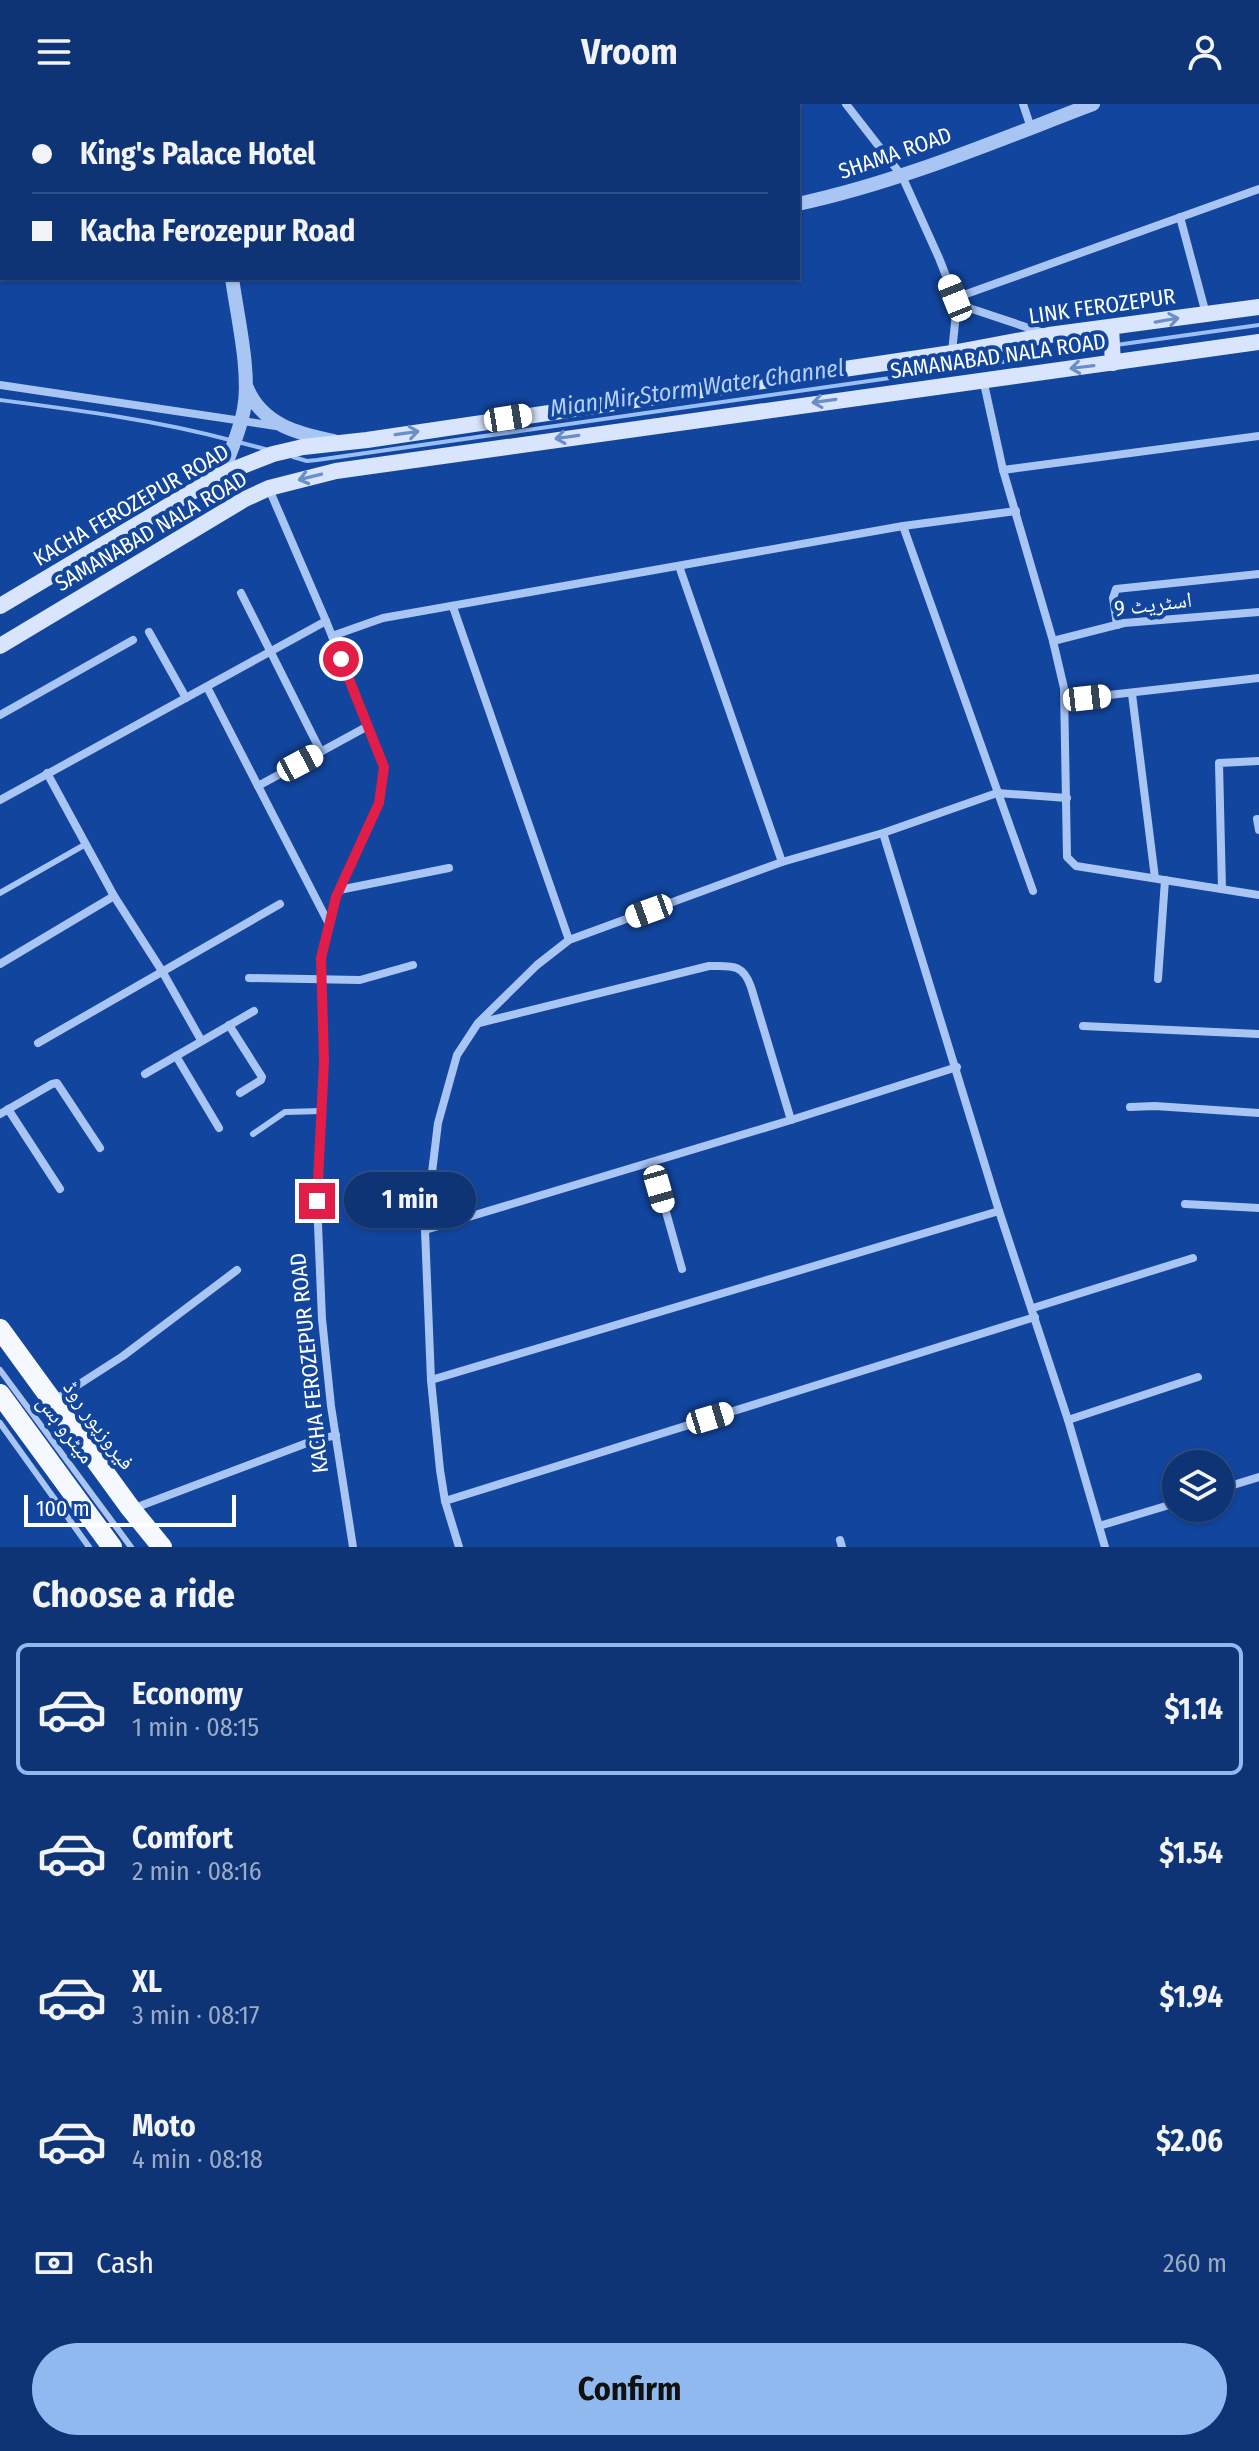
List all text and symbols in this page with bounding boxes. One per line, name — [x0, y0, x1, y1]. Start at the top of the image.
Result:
icon: menu — [32, 30, 76, 74]
text: Vroom — [581, 30, 678, 74]
icon: person — [1183, 30, 1227, 74]
street label: SHAMA ROAD — [835, 121, 955, 185]
text: King's Palace Hotel — [80, 136, 316, 172]
text: Kacha Ferozepur Road — [80, 213, 355, 249]
car — [935, 271, 975, 325]
street label: LINK FEROZEPUR — [1027, 282, 1177, 330]
one-way arrow — [1154, 311, 1180, 326]
street label: SAMANABAD NALA ROAD — [889, 328, 1107, 384]
water label: Mian Mir Storm Water Channel — [548, 354, 846, 422]
one-way arrow — [1069, 359, 1096, 374]
one-way arrow — [812, 394, 837, 409]
car — [482, 402, 534, 434]
one-way arrow — [393, 425, 419, 440]
one-way arrow — [555, 430, 580, 445]
street label: KACHA FEROZEPUR ROAD — [28, 438, 234, 572]
street label: SAMANABAD NALA ROAD — [50, 465, 252, 597]
one-way arrow — [298, 471, 324, 486]
street label: اسٹریٹ 9 — [1113, 586, 1193, 622]
route start — [323, 641, 359, 677]
car — [1062, 684, 1112, 712]
car — [273, 741, 327, 785]
car — [622, 892, 676, 930]
car — [641, 1163, 677, 1215]
callout: 1 min — [345, 1173, 477, 1229]
route end — [299, 1183, 335, 1219]
text: 1 min — [382, 1184, 438, 1215]
street label: KACHA FEROZEPUR ROAD — [284, 1252, 334, 1474]
street label: فیروزپور روڈ — [57, 1375, 141, 1475]
street label: میٹرو بس — [32, 1389, 100, 1469]
car — [684, 1400, 736, 1436]
map controls — [1162, 1450, 1234, 1522]
button: layers — [1162, 1450, 1234, 1522]
scale bar — [24, 1491, 236, 1527]
text: 100 m — [36, 1495, 90, 1522]
text: Choose a ride — [32, 1573, 235, 1617]
icon: car — [36, 1673, 108, 1745]
text: Economy — [132, 1676, 243, 1712]
text: $1.14 — [1164, 1691, 1223, 1727]
text: 1 min · 08:15 — [132, 1712, 259, 1743]
icon: car — [36, 1817, 108, 1889]
text: Comfort — [132, 1820, 233, 1856]
text: $1.54 — [1159, 1835, 1223, 1871]
text: 2 min · 08:16 — [132, 1856, 262, 1887]
icon: car — [36, 1961, 108, 2033]
text: XL — [132, 1964, 162, 2000]
text: $1.94 — [1160, 1979, 1223, 2015]
text: 3 min · 08:17 — [132, 2000, 259, 2031]
icon: car — [36, 2105, 108, 2177]
text: Moto — [132, 2108, 196, 2144]
text: $2.06 — [1156, 2123, 1223, 2159]
text: 4 min · 08:18 — [132, 2144, 263, 2175]
icon: cash — [32, 2241, 76, 2285]
text: Cash — [96, 2245, 154, 2281]
text: 260 m — [1163, 2248, 1227, 2279]
button: Confirm — [32, 2343, 1227, 2435]

